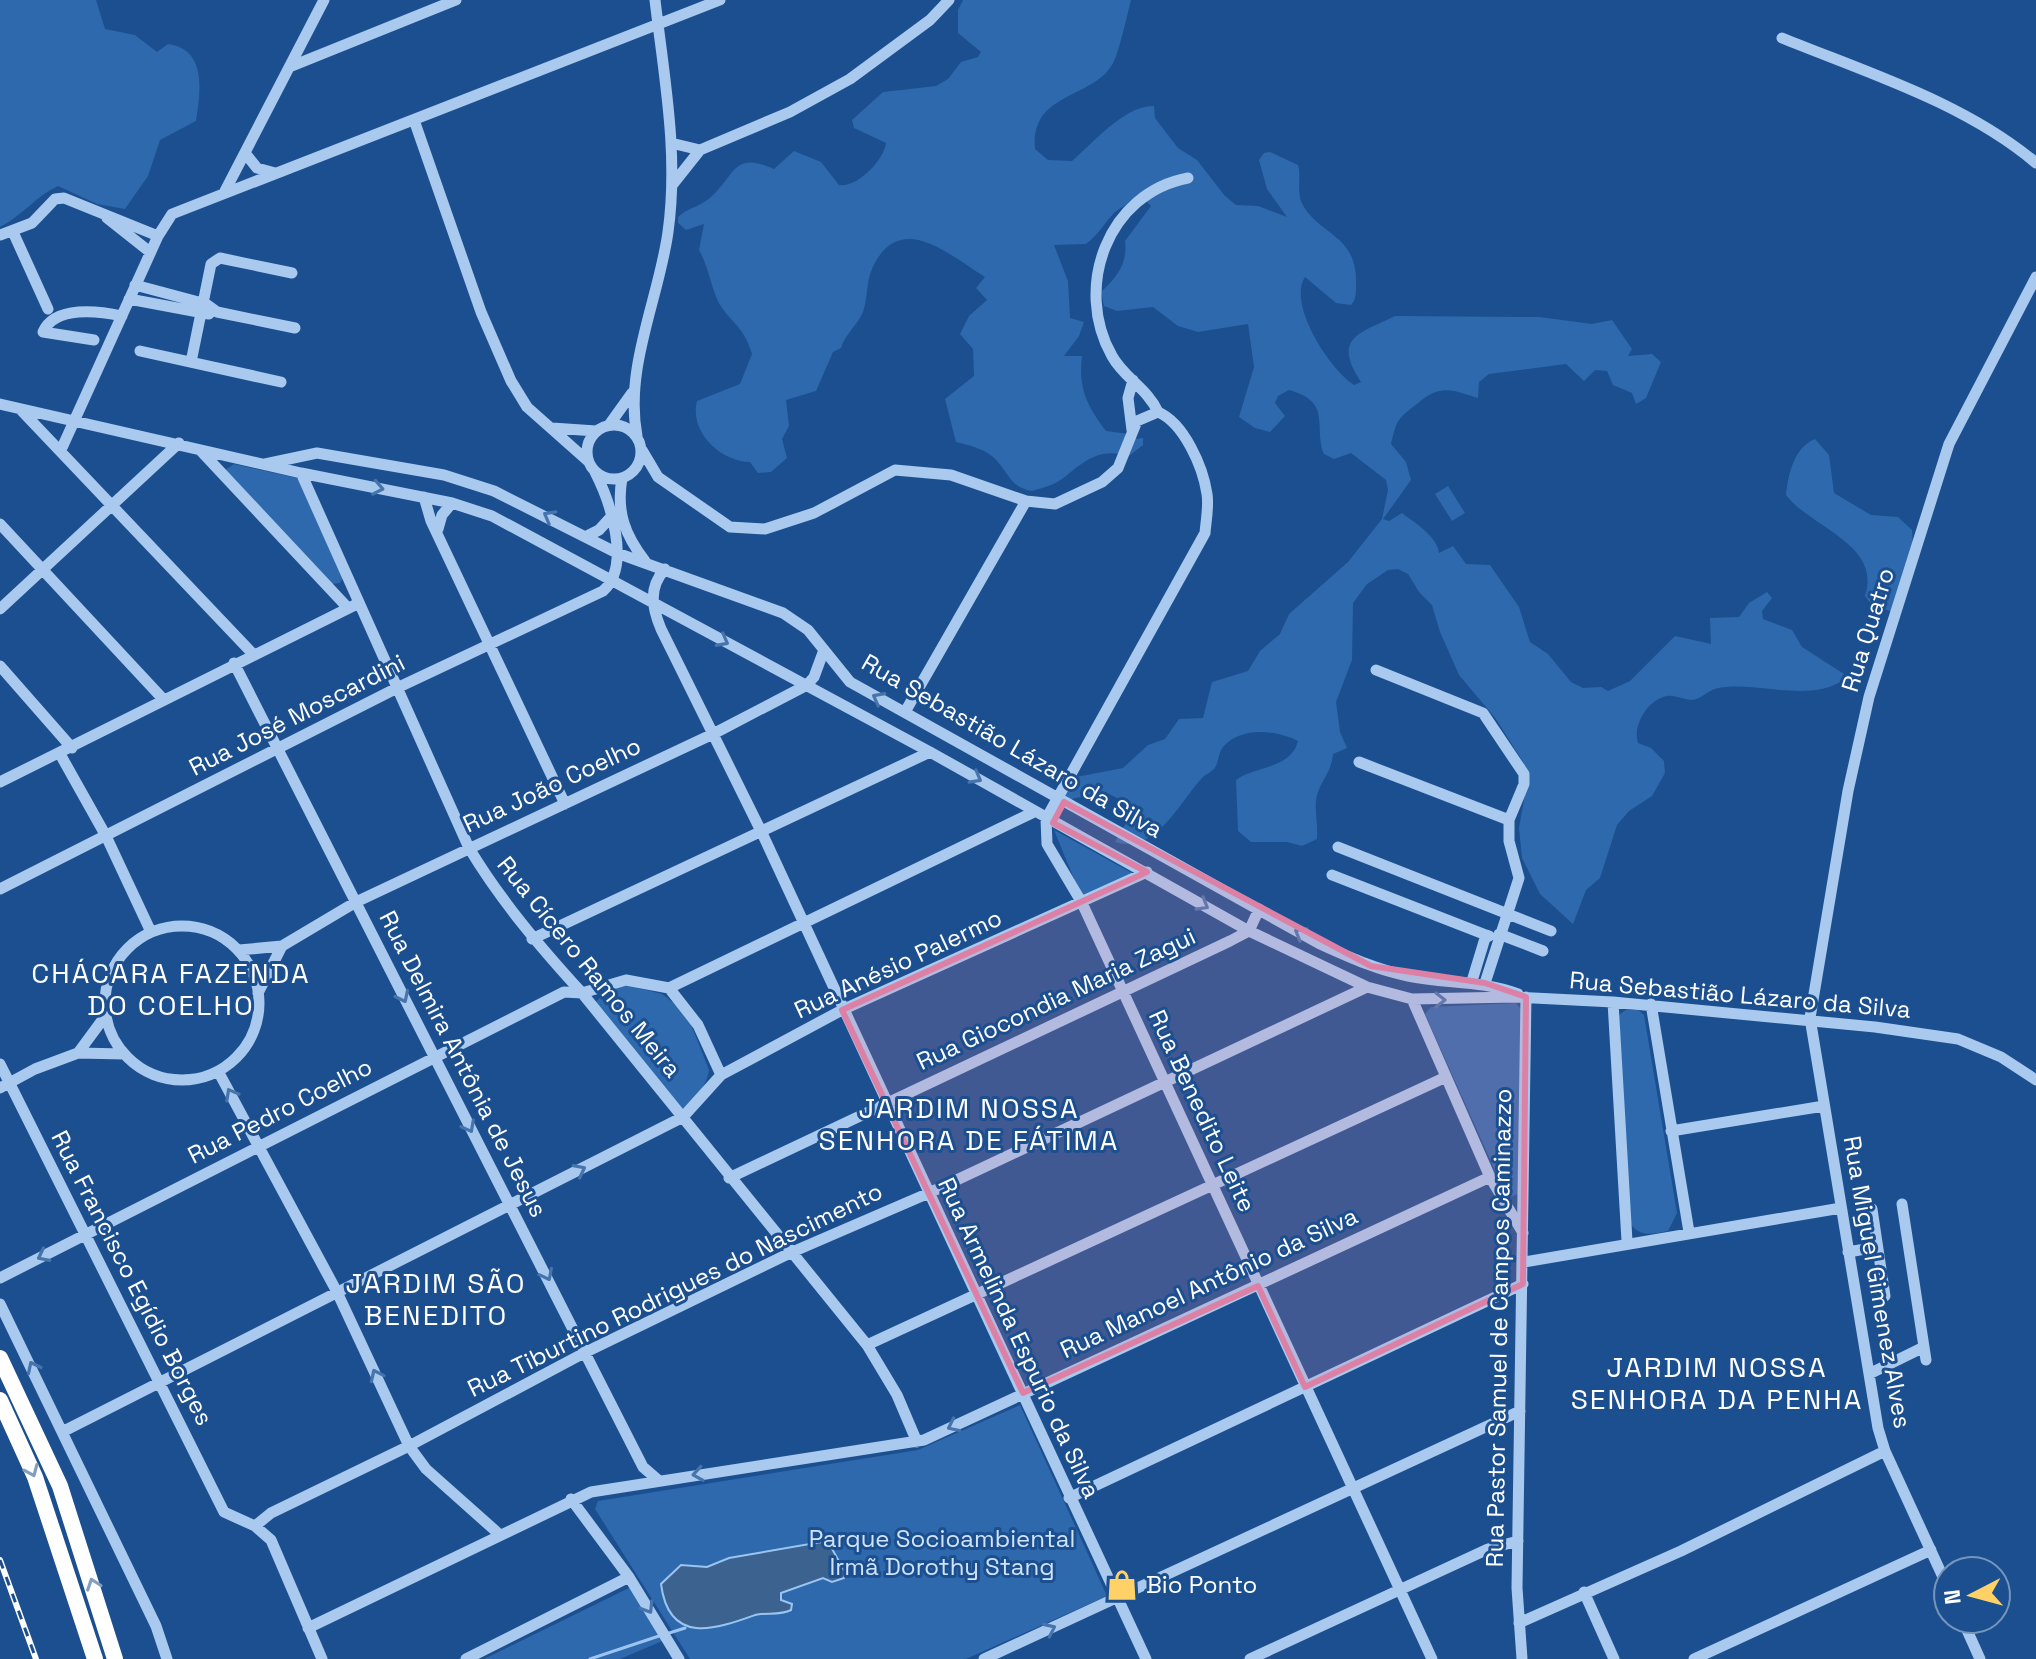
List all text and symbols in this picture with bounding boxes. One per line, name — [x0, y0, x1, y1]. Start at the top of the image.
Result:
one-way arrow — [371, 479, 384, 496]
one-way arrow — [543, 510, 557, 526]
street label: Rua Quatro — [1834, 564, 1901, 696]
one-way arrow — [715, 632, 729, 647]
street label: Rua Sebastião Lázaro da Silva — [856, 646, 1169, 845]
street label: Rua José Moscardini — [184, 647, 410, 782]
one-way arrow — [871, 692, 886, 707]
street label: Rua João Coelho — [458, 730, 646, 839]
one-way arrow — [968, 769, 982, 784]
street label: Rua Cícero Ramos Meira — [491, 850, 688, 1084]
one-way arrow — [1195, 895, 1209, 911]
street label: Rua Anésio Palermo — [789, 902, 1007, 1025]
street label: Rua Delmira Antônia de Jesus — [373, 905, 554, 1222]
street label: Rua Giocondia Maria Zagui — [911, 920, 1200, 1077]
one-way arrow — [1294, 927, 1309, 943]
district label: CHÁCARA FAZENDA DO COELHO — [31, 955, 311, 1023]
street label: Rua Sebastião Lázaro da Silva — [1568, 964, 1912, 1025]
one-way arrow — [393, 989, 409, 1004]
one-way arrow — [1434, 991, 1447, 1009]
street label: Rua Benedito Leite — [1142, 1005, 1263, 1217]
street label: Rua Pedro Coelho — [182, 1051, 377, 1170]
street label: Rua Pastor Samuel de Campos Caminazzo — [1479, 1088, 1518, 1568]
one-way arrow — [225, 1089, 241, 1103]
district label: JARDIM NOSSA SENHORA DE FÁTIMA — [819, 1090, 1119, 1158]
one-way arrow — [460, 1118, 475, 1133]
street label: Rua Francisco Egídio Borges — [44, 1125, 220, 1430]
street label: Rua Miguel Gimenez Alves — [1836, 1133, 1919, 1431]
one-way arrow — [572, 1164, 587, 1180]
street label: Rua Armelinda Espurio da Silva — [931, 1172, 1108, 1504]
street label: Rua Tiburtino Rodrigues do Nascimento — [462, 1175, 887, 1404]
street label: Rua Manoel Antônio da Silva — [1055, 1200, 1363, 1365]
one-way arrow — [37, 1246, 52, 1262]
district label: JARDIM SÃO BENEDITO — [345, 1265, 527, 1333]
one-way arrow — [537, 1267, 552, 1282]
district label: JARDIM NOSSA SENHORA DA PENHA — [1571, 1349, 1863, 1417]
one-way arrow — [27, 1361, 43, 1375]
one-way arrow — [370, 1369, 386, 1384]
one-way arrow — [946, 1416, 961, 1432]
one-way arrow — [22, 1463, 38, 1477]
one-way arrow — [692, 1465, 705, 1482]
park label: Parque Socioambiental Irmã Dorothy Stang — [809, 1523, 1075, 1582]
north arrow — [1932, 1555, 2012, 1635]
shop icon: Bio Ponto — [1105, 1568, 1139, 1602]
place label: Bio Ponto — [1146, 1569, 1257, 1600]
one-way arrow — [87, 1578, 103, 1592]
text: N — [1937, 1588, 1967, 1606]
one-way arrow — [639, 1600, 654, 1614]
one-way arrow — [1042, 1623, 1056, 1639]

